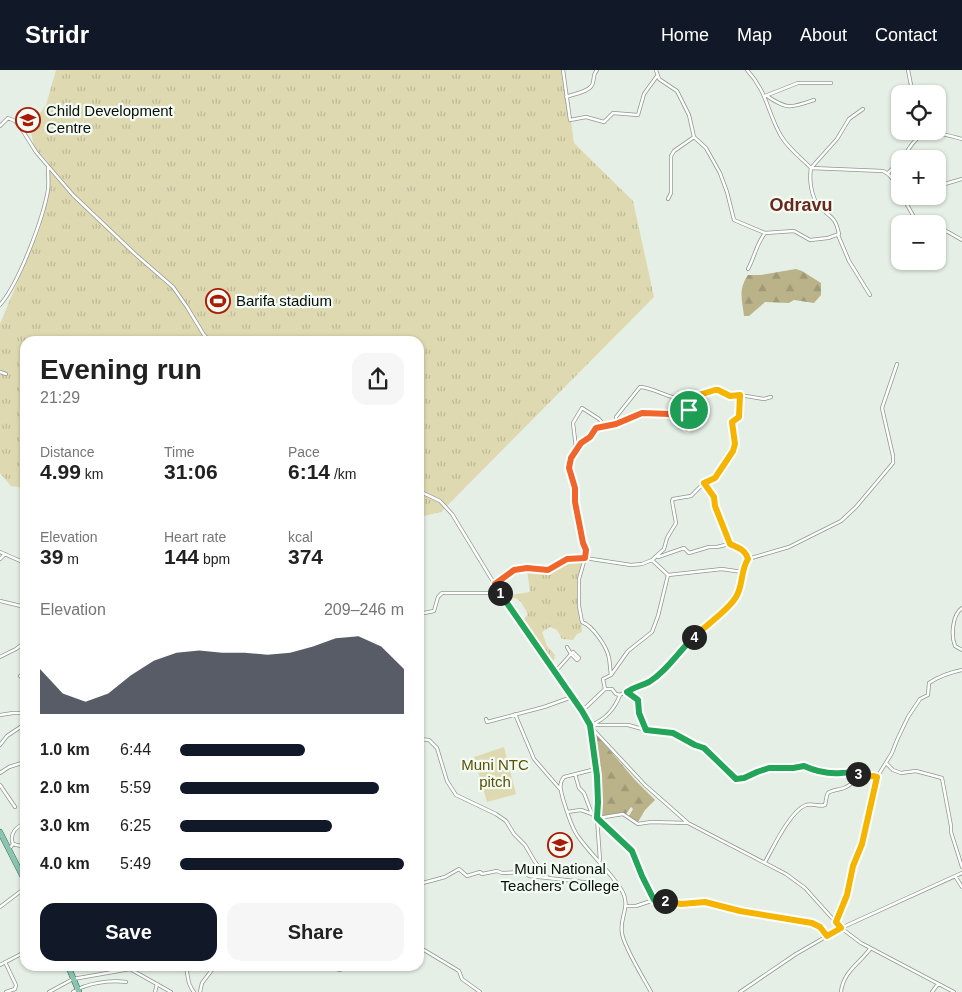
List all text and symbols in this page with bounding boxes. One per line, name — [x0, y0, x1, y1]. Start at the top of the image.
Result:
text: Stridr — [25, 21, 89, 48]
text: Home — [661, 25, 709, 45]
text: Map — [737, 25, 772, 45]
text: About — [800, 25, 847, 45]
text: Contact — [875, 25, 937, 45]
map controls — [891, 85, 946, 270]
button: locate — [891, 85, 946, 140]
place label: Child Development Centre — [46, 102, 174, 136]
school or university icon: Child Development Centre — [15, 107, 41, 133]
button: + — [891, 150, 946, 205]
district label: Odravu — [769, 195, 833, 215]
button: − — [891, 215, 946, 270]
sports icon: Barifa stadium — [205, 288, 231, 314]
place label: Barifa stadium — [236, 292, 332, 309]
button: share — [352, 353, 404, 405]
text: Evening run — [40, 354, 202, 385]
text: 21:29 — [40, 389, 80, 406]
pin — [668, 389, 710, 431]
icon: arrive — [675, 396, 703, 424]
text: Distance — [40, 444, 94, 460]
text: Time — [164, 444, 195, 460]
text: Pace — [288, 444, 320, 460]
text: 4.99 — [40, 460, 81, 483]
text: 31:06 — [164, 460, 218, 483]
text: 6:14 — [288, 460, 330, 483]
text: km — [81, 466, 103, 482]
text: /km — [330, 466, 356, 482]
text: Elevation — [40, 529, 98, 545]
text: Heart rate — [164, 529, 226, 545]
text: kcal — [288, 529, 313, 545]
text: 39 — [40, 545, 63, 568]
text: 144 — [164, 545, 199, 568]
text: 374 — [288, 545, 323, 568]
text: m — [63, 551, 79, 567]
text: bpm — [199, 551, 230, 567]
pin: 1 — [488, 580, 512, 606]
text: 1 — [497, 585, 504, 601]
text: Elevation — [40, 601, 106, 618]
text: 209–246 m — [324, 601, 404, 618]
pin: 4 — [682, 624, 706, 650]
text: 4 — [691, 629, 698, 645]
text: 1.0 km — [40, 741, 90, 758]
text: 6:44 — [120, 741, 151, 758]
park label: Muni NTC pitch — [461, 756, 529, 790]
pin: 3 — [846, 762, 870, 786]
text: 3 — [855, 766, 862, 782]
text: 2.0 km — [40, 779, 90, 796]
text: 5:59 — [120, 779, 151, 796]
text: 3.0 km — [40, 817, 90, 834]
text: 6:25 — [120, 817, 151, 834]
school or university icon: Muni National Teachers' College — [547, 832, 573, 858]
text: 4.0 km — [40, 855, 90, 872]
text: 5:49 — [120, 855, 151, 872]
place label: Muni National Teachers' College — [501, 860, 619, 894]
pin: 2 — [652, 888, 678, 914]
text: 2 — [662, 893, 669, 909]
button: Save — [40, 903, 217, 961]
button: Share — [227, 903, 404, 961]

